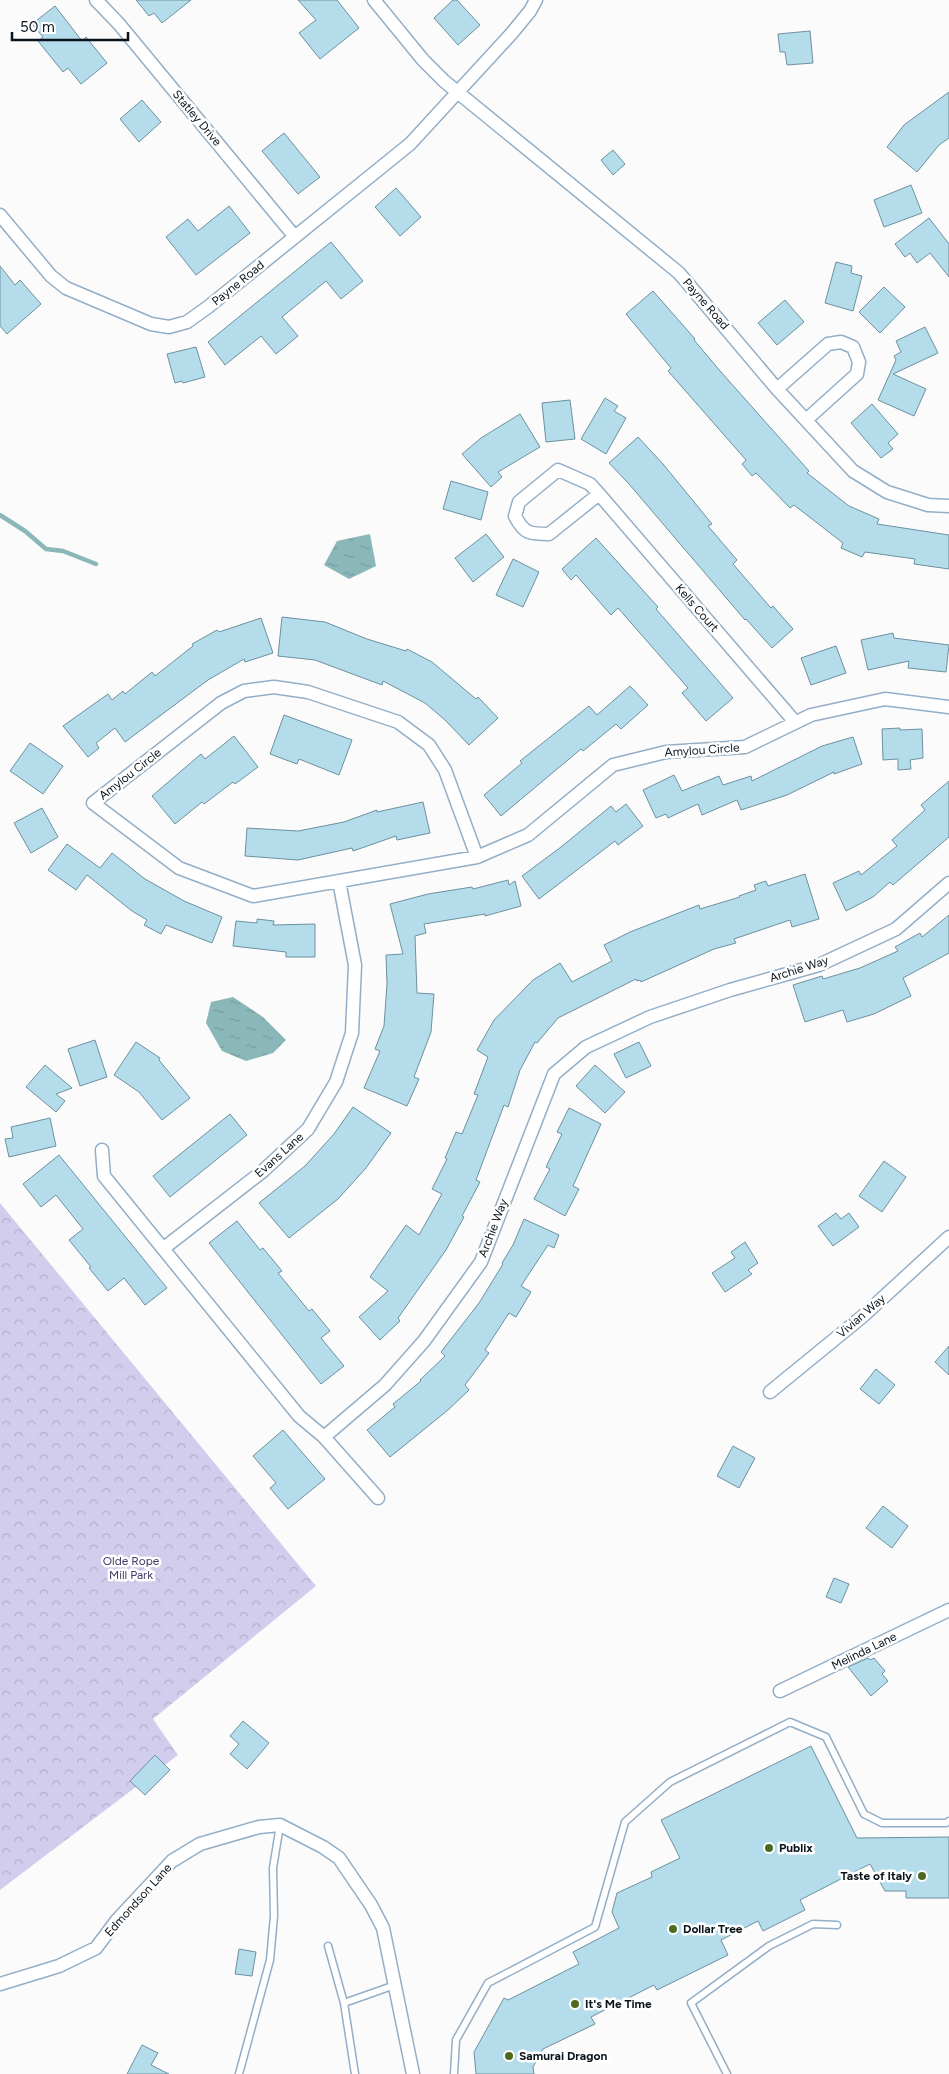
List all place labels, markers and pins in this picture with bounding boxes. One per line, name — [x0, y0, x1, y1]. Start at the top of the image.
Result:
place label: Publix — [779, 1841, 813, 1855]
marker: Publix — [763, 1842, 775, 1854]
place label: Taste of Italy — [841, 1869, 912, 1883]
marker: Taste of Italy — [916, 1870, 928, 1882]
place label: Dollar Tree — [683, 1922, 743, 1936]
marker: Dollar Tree — [667, 1923, 679, 1935]
place label: It's Me Time — [585, 1997, 652, 2011]
marker: It's Me Time — [569, 1998, 581, 2010]
place label: Samurai Dragon — [519, 2049, 607, 2063]
marker: Samurai Dragon — [503, 2050, 515, 2062]

